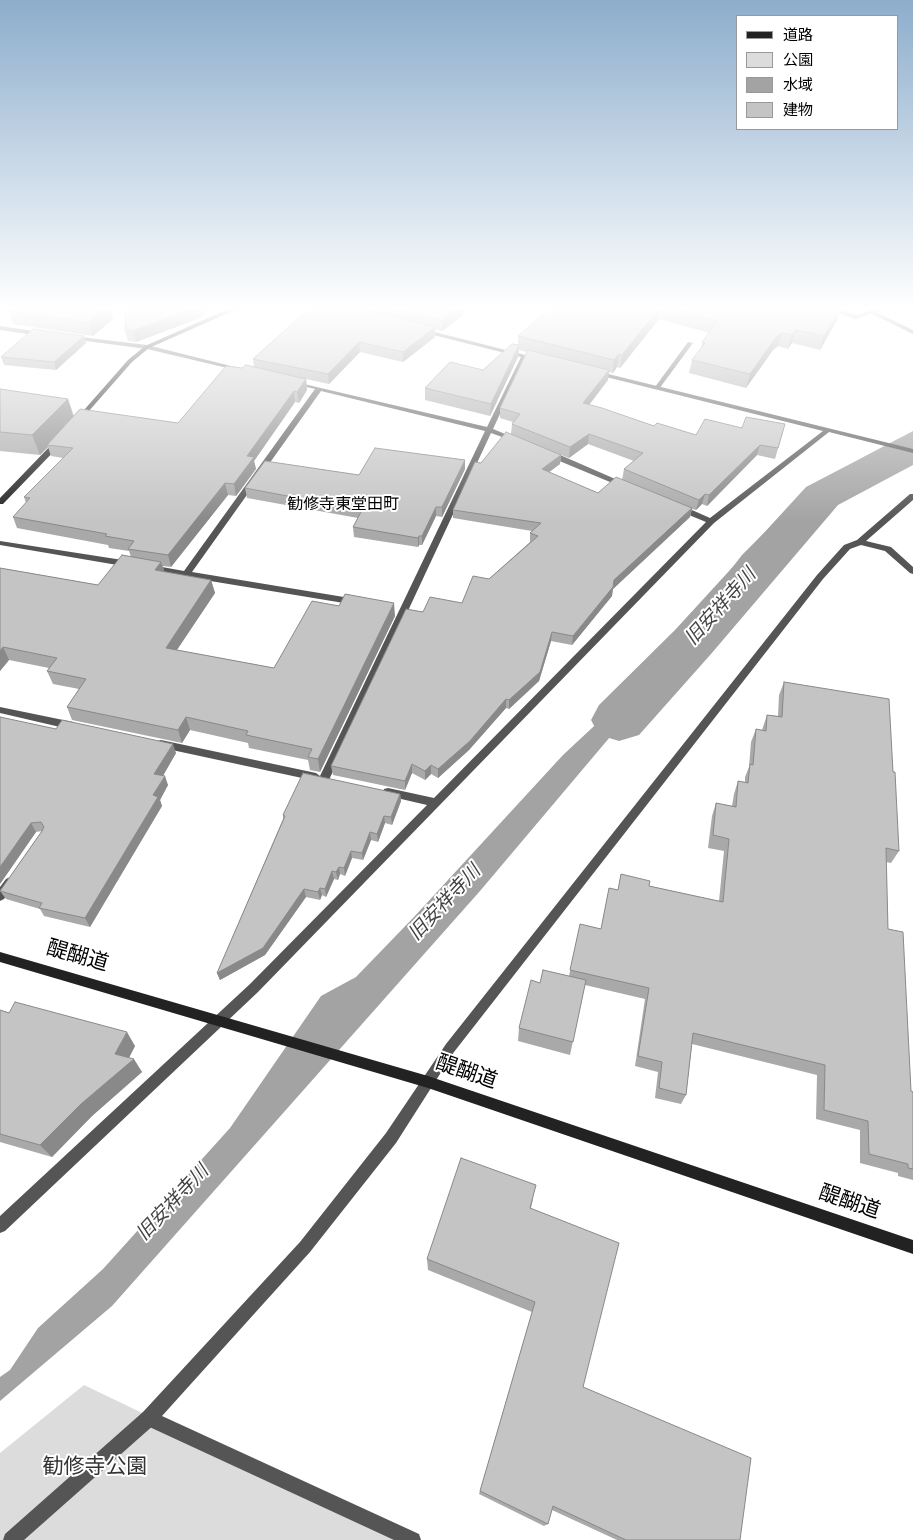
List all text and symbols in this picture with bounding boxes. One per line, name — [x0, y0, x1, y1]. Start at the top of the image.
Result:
legend — [736, 15, 898, 130]
text: 道路 — [783, 27, 813, 46]
text: 公園 — [783, 52, 813, 71]
text: 水域 — [783, 77, 813, 96]
text: 建物 — [783, 102, 813, 121]
district label: 勧修寺東堂田町 — [287, 496, 399, 516]
water label: 旧安祥寺川 — [682, 565, 762, 651]
water label: 旧安祥寺川 — [405, 861, 487, 947]
street label: 醍醐道 — [43, 937, 111, 979]
street label: 醍醐道 — [432, 1052, 500, 1096]
water label: 旧安祥寺川 — [133, 1161, 215, 1247]
street label: 醍醐道 — [815, 1182, 883, 1226]
park label: 勧修寺公園 — [43, 1456, 147, 1482]

